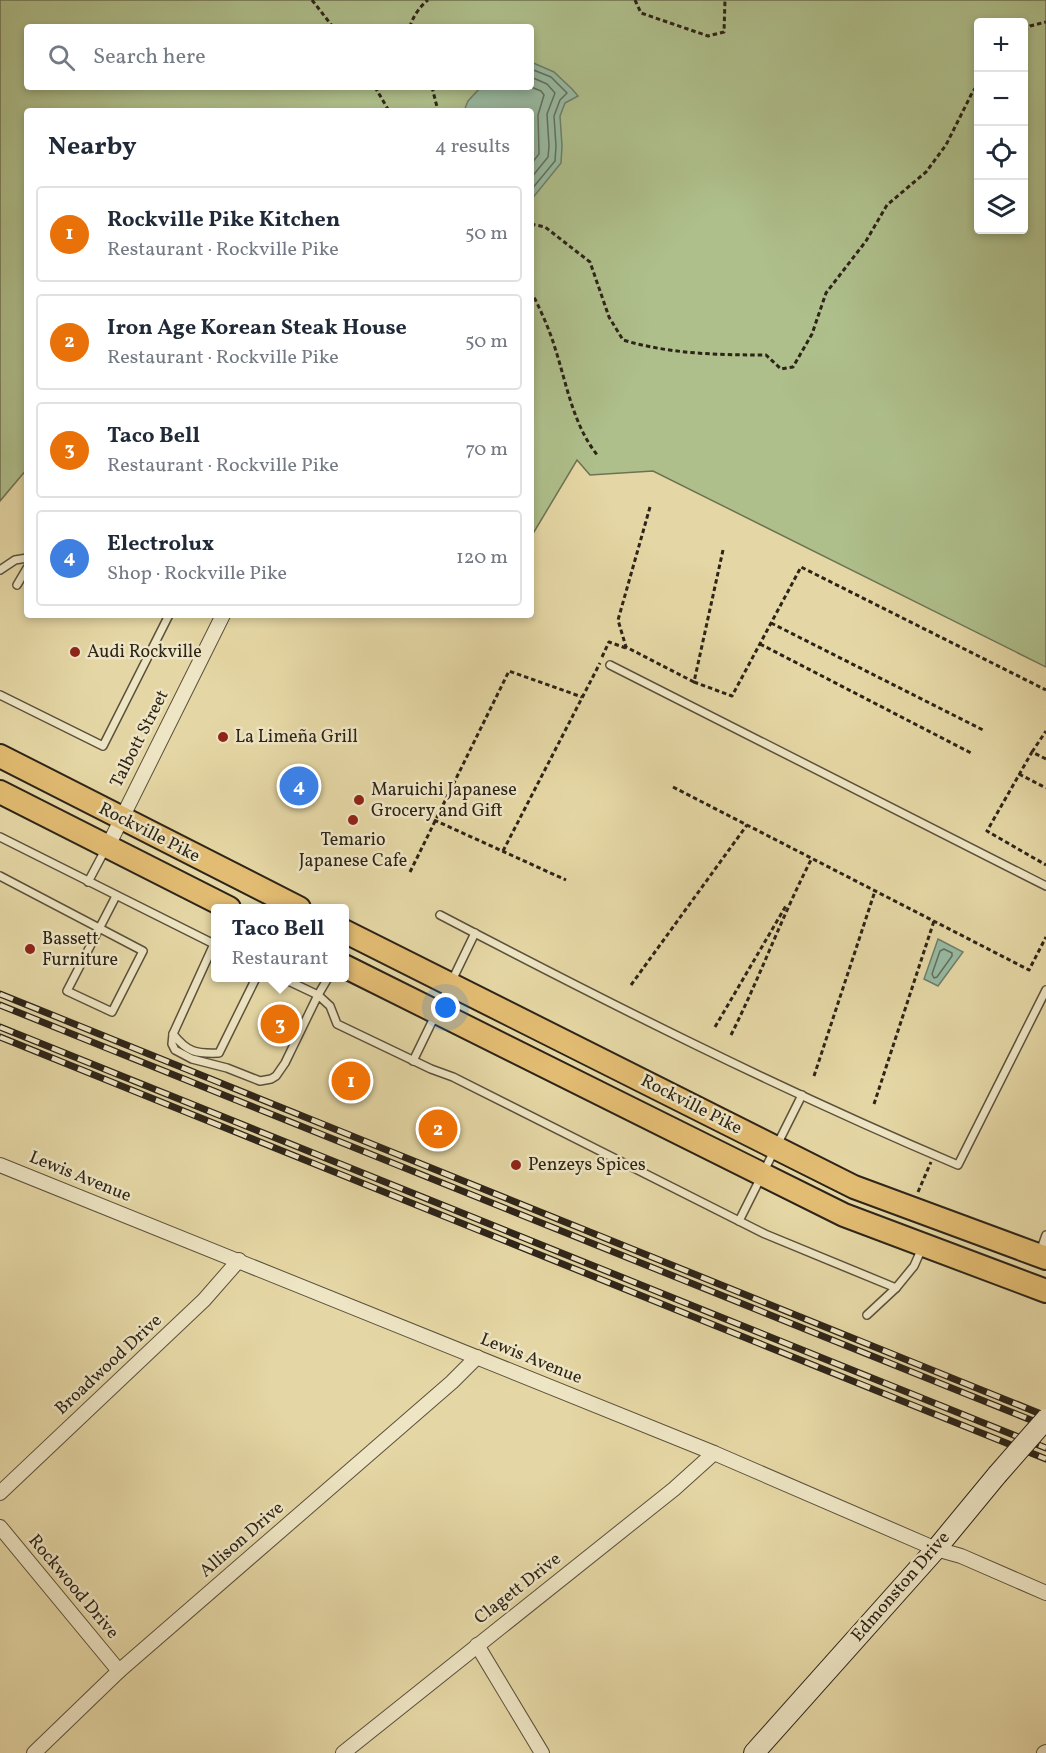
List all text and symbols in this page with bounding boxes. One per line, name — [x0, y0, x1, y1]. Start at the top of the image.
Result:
map controls — [974, 18, 1028, 234]
button: + — [974, 18, 1028, 72]
search box — [24, 24, 534, 90]
icon: search — [45, 41, 78, 74]
text: Search here — [93, 42, 206, 73]
button: − — [974, 72, 1028, 126]
button: locate — [974, 126, 1028, 180]
text: Nearby — [48, 129, 137, 165]
text: 4 results — [435, 133, 510, 161]
button: layers — [974, 180, 1028, 234]
text: Rockville Pike Kitchen — [107, 205, 340, 236]
text: 1 — [65, 220, 74, 248]
text: 50 m — [465, 220, 508, 248]
text: Restaurant · Rockville Pike — [107, 236, 339, 264]
text: Iron Age Korean Steak House — [107, 313, 407, 344]
text: 2 — [64, 328, 75, 356]
text: 50 m — [465, 328, 508, 356]
text: Restaurant · Rockville Pike — [107, 344, 339, 372]
text: Taco Bell — [107, 421, 200, 452]
text: 3 — [64, 436, 75, 464]
text: 70 m — [465, 436, 508, 464]
text: Restaurant · Rockville Pike — [107, 452, 339, 480]
text: Electrolux — [107, 529, 214, 560]
text: 4 — [63, 544, 76, 572]
text: 120 m — [456, 544, 508, 572]
text: Shop · Rockville Pike — [107, 560, 287, 588]
place label: Audi Rockville — [87, 640, 202, 665]
marker: Audi Rockville — [68, 645, 82, 659]
street label: Talbott Street — [105, 686, 175, 792]
place label: La Limeña Grill — [235, 725, 358, 750]
marker: La Limeña Grill — [216, 730, 230, 744]
pin: 4 — [280, 764, 318, 808]
place label: Maruichi Japanese Grocery and Gift — [371, 778, 517, 824]
marker: Maruichi Japanese Grocery and Gift — [352, 793, 366, 807]
street label: Rockville Pike — [94, 797, 204, 869]
marker: Temario Japanese Cafe — [346, 813, 360, 827]
place label: Temario Japanese Cafe — [299, 828, 407, 874]
popup — [211, 904, 349, 982]
text: Taco Bell — [232, 914, 325, 945]
place label: Bassett Furniture — [42, 927, 118, 973]
marker: Bassett Furniture — [23, 942, 37, 956]
text: Restaurant — [232, 945, 328, 973]
your location — [431, 993, 460, 1022]
pin: 3 — [260, 1002, 300, 1046]
pin: 1 — [332, 1058, 370, 1104]
street label: Rockville Pike — [636, 1069, 746, 1141]
pin: 2 — [418, 1106, 458, 1152]
street label: Lewis Avenue — [25, 1145, 135, 1209]
place label: Penzeys Spices — [528, 1153, 646, 1178]
marker: Penzeys Spices — [509, 1158, 523, 1172]
street label: Broadwood Drive — [50, 1309, 168, 1421]
street label: Lewis Avenue — [476, 1327, 586, 1391]
street label: Allison Drive — [194, 1496, 290, 1584]
street label: Edmonston Drive — [846, 1526, 956, 1648]
street label: Rockwood Drive — [22, 1529, 124, 1645]
street label: Clagett Drive — [469, 1547, 567, 1631]

